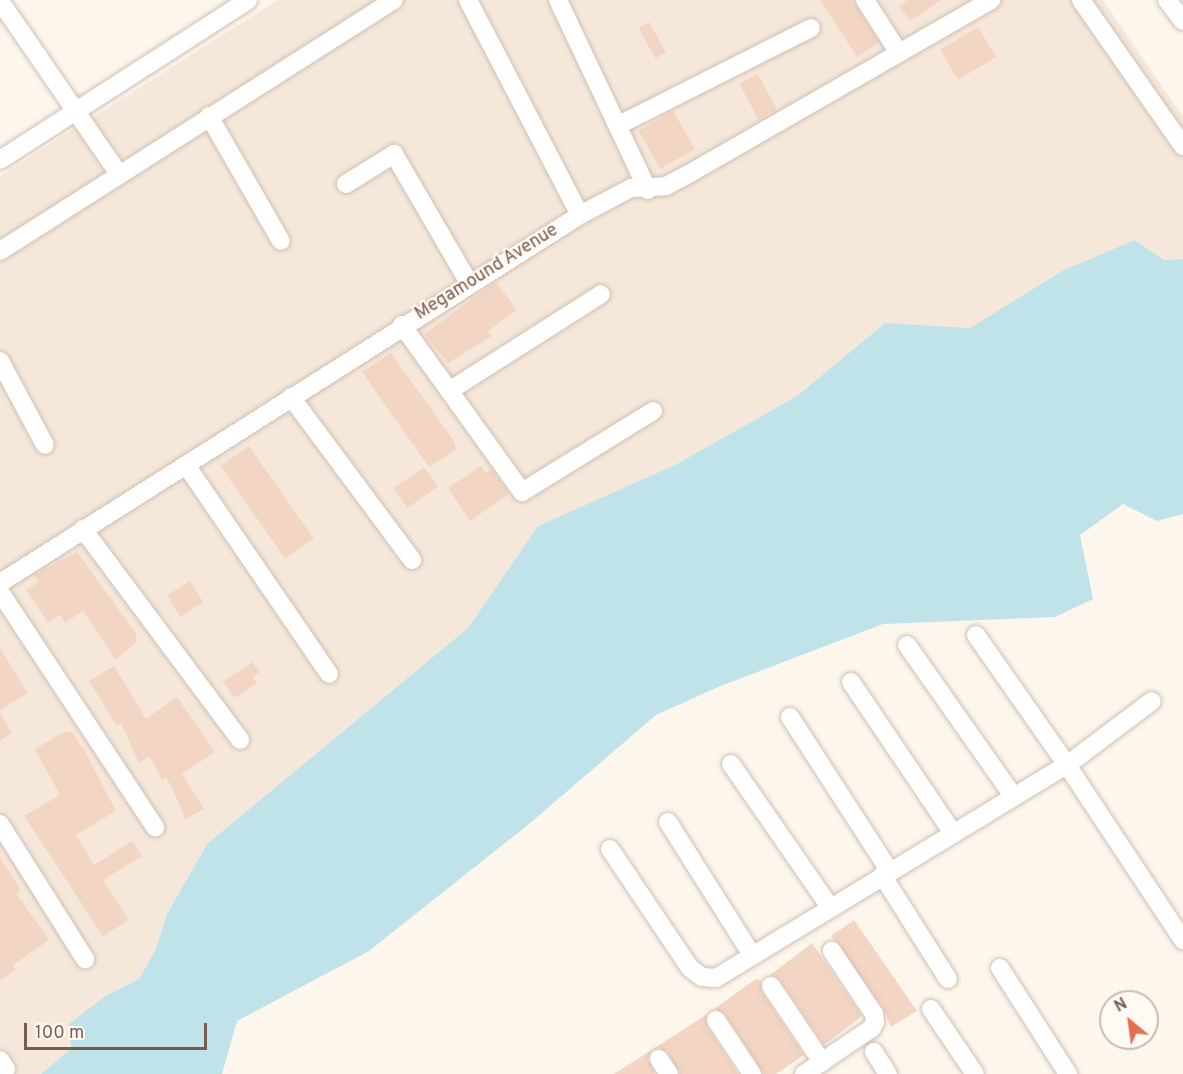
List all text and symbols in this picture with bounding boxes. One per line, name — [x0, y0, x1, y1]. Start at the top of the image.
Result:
street label: Megamound Avenue — [411, 220, 563, 326]
north arrow — [1099, 990, 1159, 1050]
text: N — [1111, 994, 1131, 1018]
scale bar — [27, 1011, 210, 1049]
text: 100 m — [35, 1022, 84, 1045]

